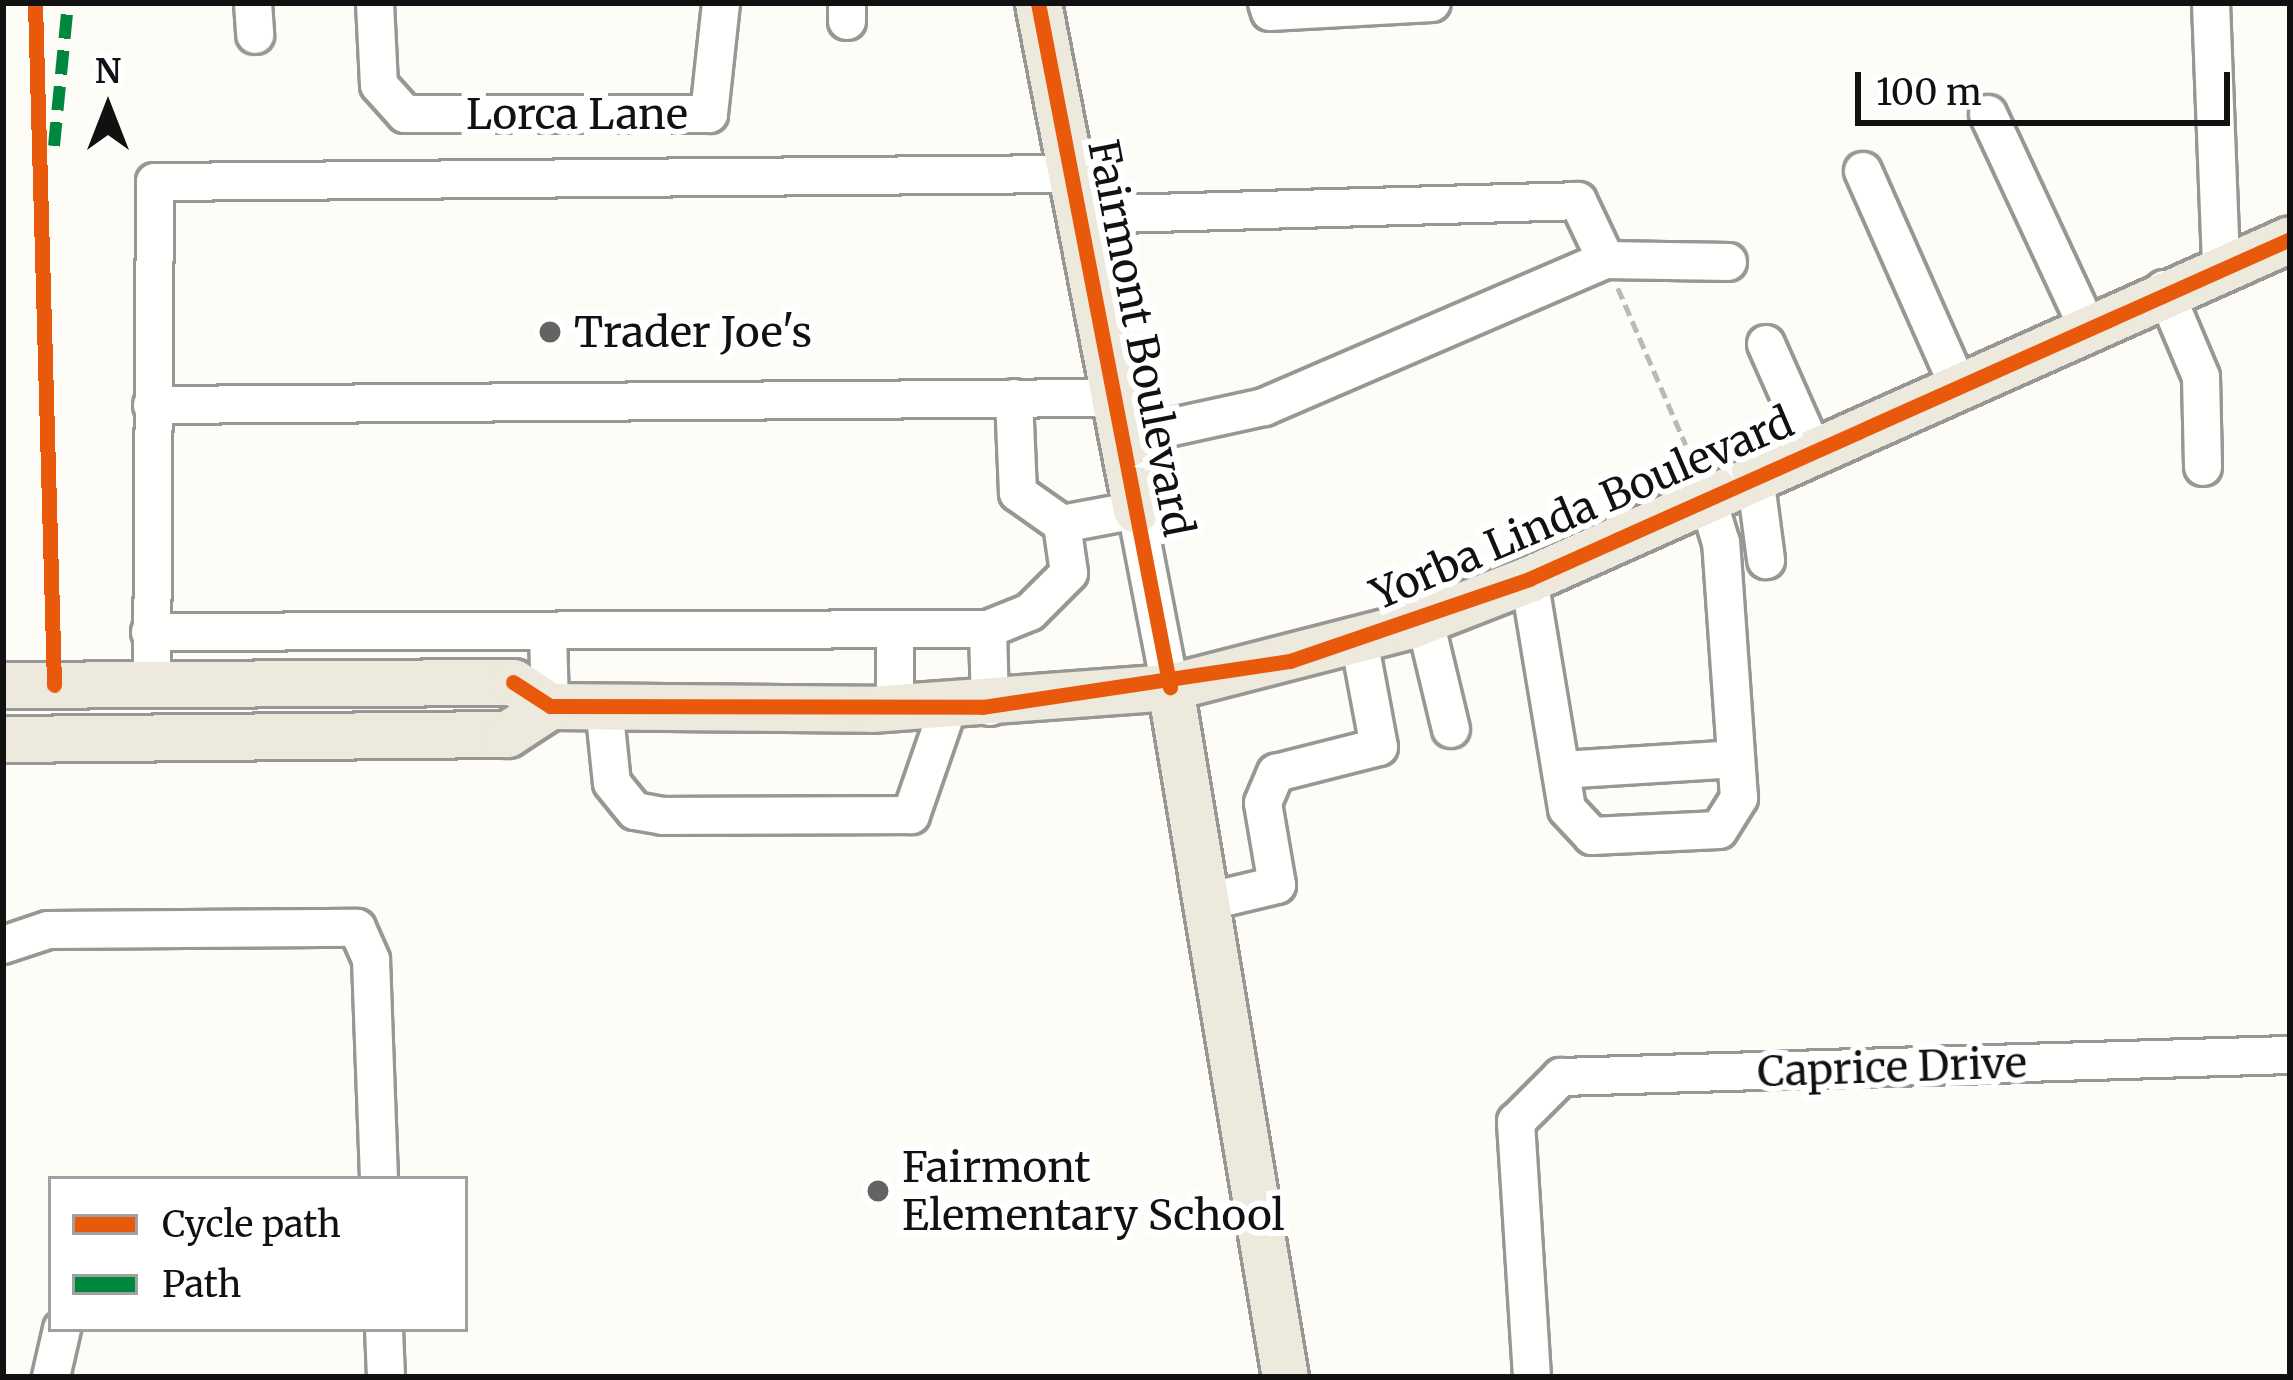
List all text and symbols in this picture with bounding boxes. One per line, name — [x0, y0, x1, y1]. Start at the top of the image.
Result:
north arrow — [48, 48, 168, 168]
scale bar — [1861, 48, 2236, 122]
text: N — [95, 51, 121, 92]
text: 100 m — [1876, 70, 1982, 115]
street label: Lorca Lane — [466, 89, 688, 139]
street label: Fairmont Boulevard — [1078, 136, 1204, 540]
place label: Trader Joe's — [574, 307, 812, 357]
marker: Trader Joe's — [537, 319, 563, 345]
street label: Yorba Linda Boulevard — [1363, 396, 1801, 620]
street label: Caprice Drive — [1756, 1037, 2028, 1097]
place label: Fairmont Elementary School — [902, 1142, 1285, 1240]
legend — [48, 1176, 468, 1332]
marker: Fairmont Elementary School — [865, 1178, 891, 1204]
text: Cycle path — [162, 1202, 341, 1247]
text: Path — [162, 1262, 241, 1307]

